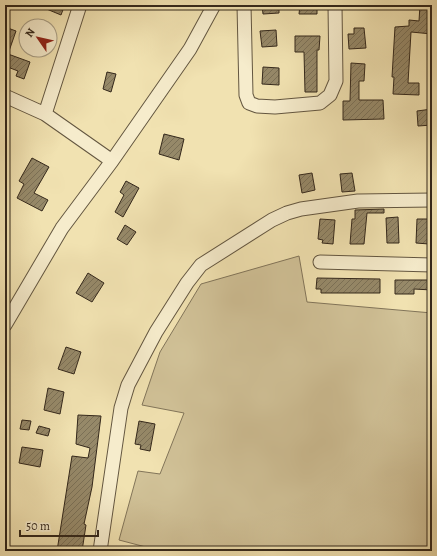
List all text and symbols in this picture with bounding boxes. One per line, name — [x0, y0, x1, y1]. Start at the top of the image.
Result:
north arrow — [18, 18, 58, 58]
text: N — [22, 25, 39, 40]
scale bar — [20, 512, 98, 538]
text: 50 m — [26, 518, 50, 534]

